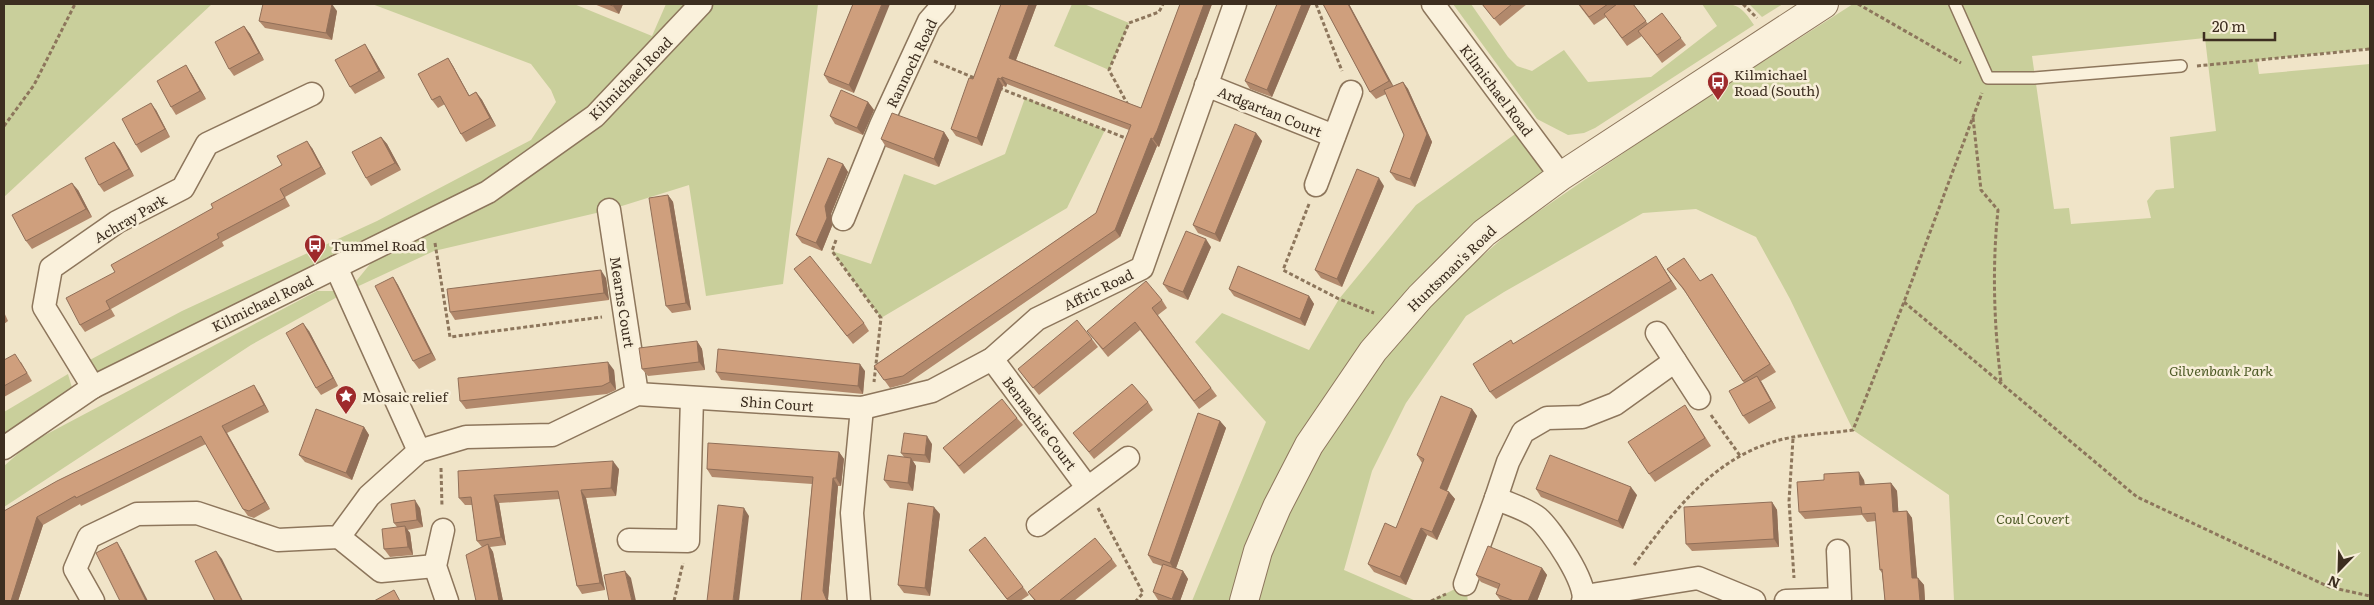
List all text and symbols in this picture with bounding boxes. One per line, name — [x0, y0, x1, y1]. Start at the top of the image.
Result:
scale bar — [2204, 10, 2275, 42]
text: 20 m — [2212, 14, 2246, 37]
street label: Rannoch Road — [881, 15, 941, 111]
street label: Kilmichael Road — [584, 32, 676, 124]
street label: Kilmichael Road — [1456, 40, 1538, 140]
place label: Kilmichael Road (South) — [1734, 64, 1820, 100]
bus stop icon: Kilmichael Road (South) — [1706, 70, 1730, 101]
street label: Ardgartan Court — [1215, 81, 1325, 141]
street label: Achray Park — [90, 189, 171, 247]
street label: Huntsman's Road — [1402, 220, 1500, 316]
bus stop icon: Tummel Road — [303, 233, 327, 264]
place label: Tummel Road — [331, 235, 426, 255]
street label: Mearns Court — [606, 255, 640, 350]
street label: Affric Road — [1060, 263, 1137, 315]
street label: Kilmichael Road — [208, 270, 316, 336]
park label: Gilvenbank Park — [2169, 360, 2273, 380]
street label: Bennachie Court — [998, 372, 1082, 474]
place icon: Mosaic relief — [334, 384, 358, 415]
place label: Mosaic relief — [362, 386, 449, 406]
street label: Shin Court — [740, 390, 815, 416]
park label: Coul Covert — [1996, 508, 2070, 528]
north arrow — [2314, 545, 2364, 595]
text: N — [2324, 571, 2343, 594]

